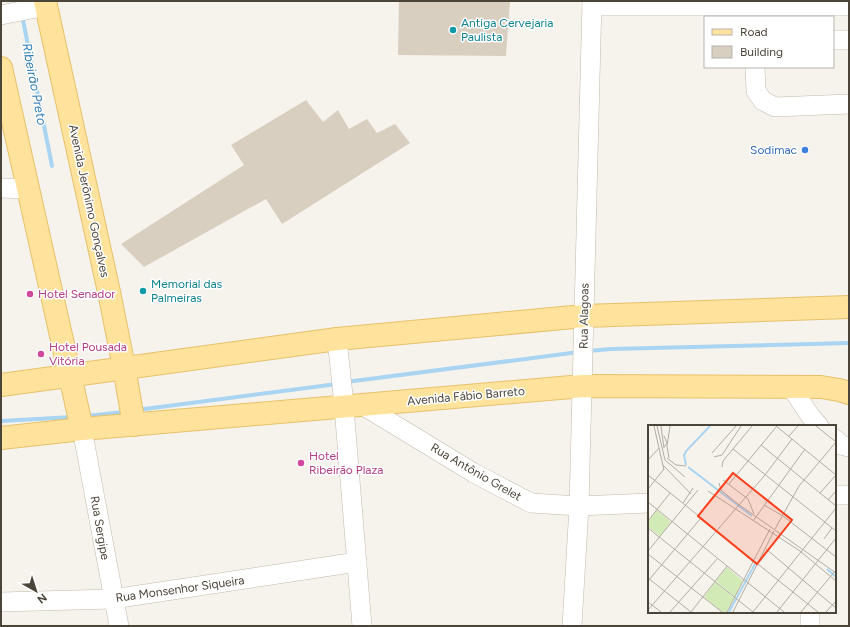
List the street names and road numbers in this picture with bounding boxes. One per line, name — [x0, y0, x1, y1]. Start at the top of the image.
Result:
street label: Avenida Jerônimo Gonçalves — [66, 123, 112, 279]
street label: Rua Alagoas — [576, 283, 592, 349]
street label: Avenida Fábio Barreto — [407, 384, 525, 408]
street label: Rua Antônio Grelet — [428, 440, 524, 504]
street label: Rua Sergipe — [87, 495, 113, 562]
street label: Rua Monsenhor Siqueira — [115, 573, 245, 605]

